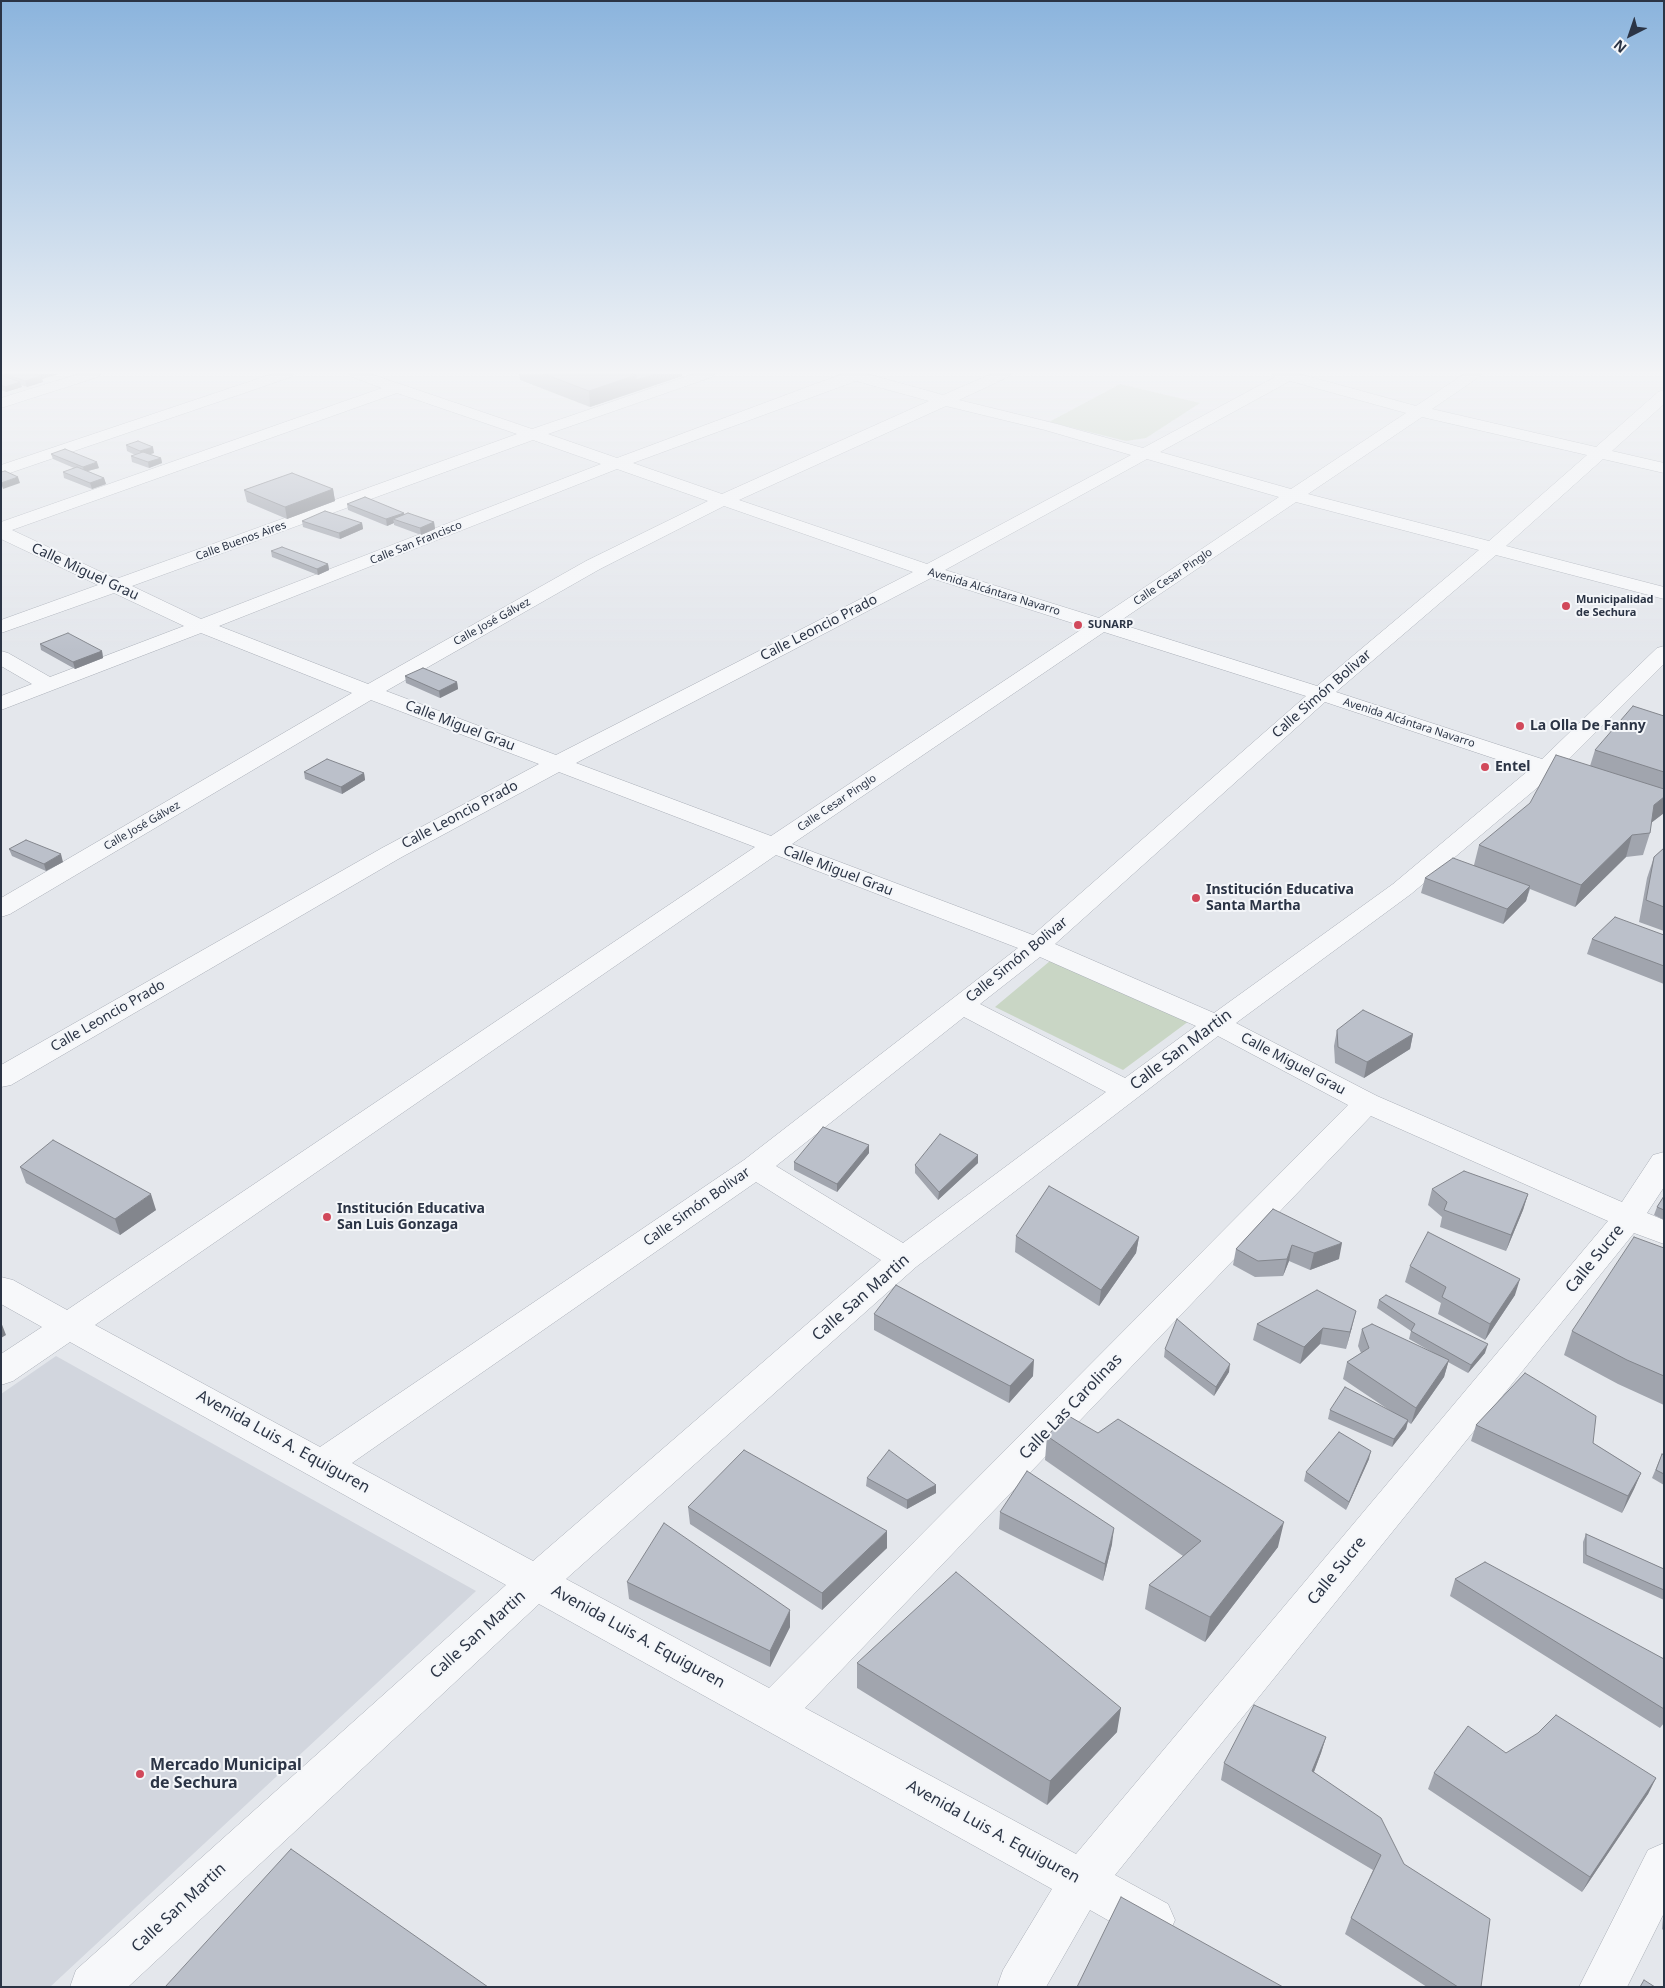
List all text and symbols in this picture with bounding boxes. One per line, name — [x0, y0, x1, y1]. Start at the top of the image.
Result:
north arrow — [1605, 10, 1655, 60]
text: N — [1609, 36, 1630, 58]
street label: Calle Buenos Aires — [194, 519, 288, 563]
street label: Calle San Francisco — [368, 519, 464, 567]
street label: Calle Miguel Grau — [29, 540, 141, 604]
street label: Calle Cesar Pinglo — [1131, 546, 1215, 608]
street label: Avenida Alcántara Navarro — [926, 566, 1062, 618]
street label: Calle Leoncio Prado — [758, 591, 880, 665]
place label: Municipalidad de Sechura — [1576, 593, 1654, 619]
street label: Calle José Gálvez — [451, 595, 533, 649]
marker: Municipalidad de Sechura — [1560, 600, 1572, 612]
place label: SUNARP — [1088, 618, 1133, 632]
marker: SUNARP — [1072, 619, 1084, 631]
street label: Calle Simón Bolivar — [1269, 646, 1375, 742]
street label: Avenida Alcántara Navarro — [1341, 695, 1477, 751]
street label: Calle Miguel Grau — [403, 697, 517, 755]
place label: La Olla De Fanny — [1530, 718, 1646, 734]
marker: La Olla De Fanny — [1514, 720, 1526, 732]
place label: Entel — [1495, 759, 1531, 775]
marker: Entel — [1479, 761, 1491, 773]
street label: Calle Cesar Pinglo — [795, 772, 879, 834]
street label: Calle Leoncio Prado — [399, 777, 521, 853]
street label: Calle José Gálvez — [102, 799, 182, 853]
street label: Calle Miguel Grau — [781, 842, 895, 900]
place label: Institución Educativa Santa Martha — [1206, 882, 1354, 914]
marker: Institución Educativa Santa Martha — [1190, 892, 1202, 904]
street label: Calle Simón Bolivar — [963, 914, 1071, 1006]
street label: Calle Leoncio Prado — [48, 976, 168, 1056]
street label: Calle San Martin — [1126, 1006, 1236, 1094]
street label: Calle Miguel Grau — [1238, 1029, 1348, 1099]
street label: Calle Simón Bolivar — [641, 1164, 753, 1250]
place label: Institución Educativa San Luis Gonzaga — [337, 1201, 485, 1234]
marker: Institución Educativa San Luis Gonzaga — [321, 1211, 333, 1223]
street label: Calle Sucre — [1562, 1221, 1628, 1297]
street label: Calle San Martin — [809, 1251, 913, 1345]
street label: Calle Las Carolinas — [1016, 1350, 1126, 1464]
street label: Avenida Luis A. Equiguren — [193, 1386, 373, 1498]
street label: Calle Sucre — [1304, 1533, 1370, 1609]
street label: Avenida Luis A. Equiguren — [548, 1581, 728, 1693]
street label: Calle San Martin — [426, 1587, 530, 1683]
place label: Mercado Municipal de Sechura — [150, 1755, 302, 1793]
marker: Mercado Municipal de Sechura — [134, 1768, 146, 1780]
street label: Avenida Luis A. Equiguren — [903, 1776, 1083, 1888]
street label: Calle San Martin — [128, 1859, 230, 1957]

